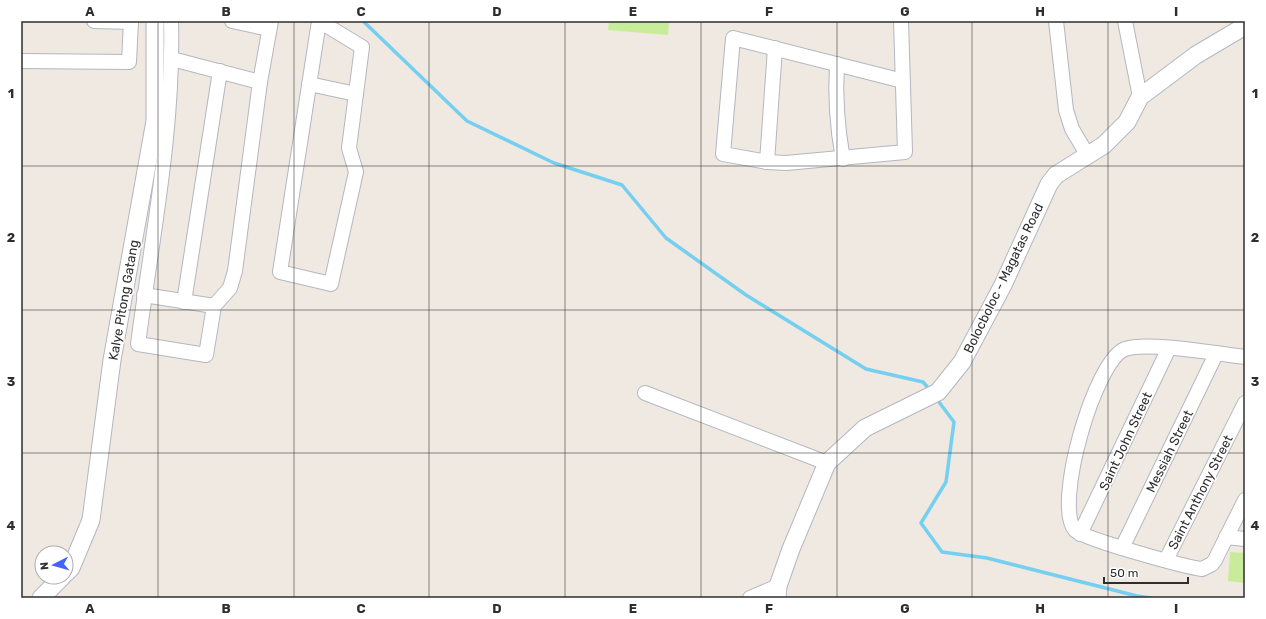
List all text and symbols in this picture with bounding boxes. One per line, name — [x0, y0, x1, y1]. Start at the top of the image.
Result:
text: A — [85, 4, 95, 19]
text: B — [221, 4, 231, 19]
text: C — [356, 4, 366, 19]
text: D — [492, 4, 502, 19]
text: E — [629, 4, 637, 19]
text: F — [765, 4, 773, 19]
text: G — [900, 4, 910, 19]
text: H — [1035, 4, 1045, 19]
text: I — [1174, 4, 1178, 19]
text: 1 — [8, 86, 14, 101]
text: 1 — [1252, 86, 1258, 101]
street label: Bolocboloc - Magatas Road — [961, 201, 1047, 356]
text: 2 — [7, 230, 15, 245]
text: 2 — [1251, 230, 1259, 245]
street label: Kalye Pitong Gatang — [105, 239, 142, 362]
text: 3 — [7, 374, 16, 389]
text: 3 — [1251, 374, 1260, 389]
street label: Saint John Street — [1096, 390, 1155, 493]
street label: Messiah Street — [1143, 408, 1196, 495]
street label: Saint Anthony Street — [1165, 433, 1236, 552]
text: 4 — [7, 518, 16, 533]
text: 4 — [1251, 518, 1260, 533]
north arrow — [34, 545, 74, 585]
scale bar — [1104, 559, 1188, 585]
text: N — [38, 561, 51, 571]
text: 50 m — [1110, 566, 1138, 580]
text: A — [85, 601, 95, 616]
text: B — [221, 601, 231, 616]
text: C — [356, 601, 366, 616]
text: D — [492, 601, 502, 616]
text: E — [629, 601, 637, 616]
text: F — [765, 601, 773, 616]
text: G — [900, 601, 910, 616]
text: H — [1035, 601, 1045, 616]
text: I — [1174, 601, 1178, 616]

